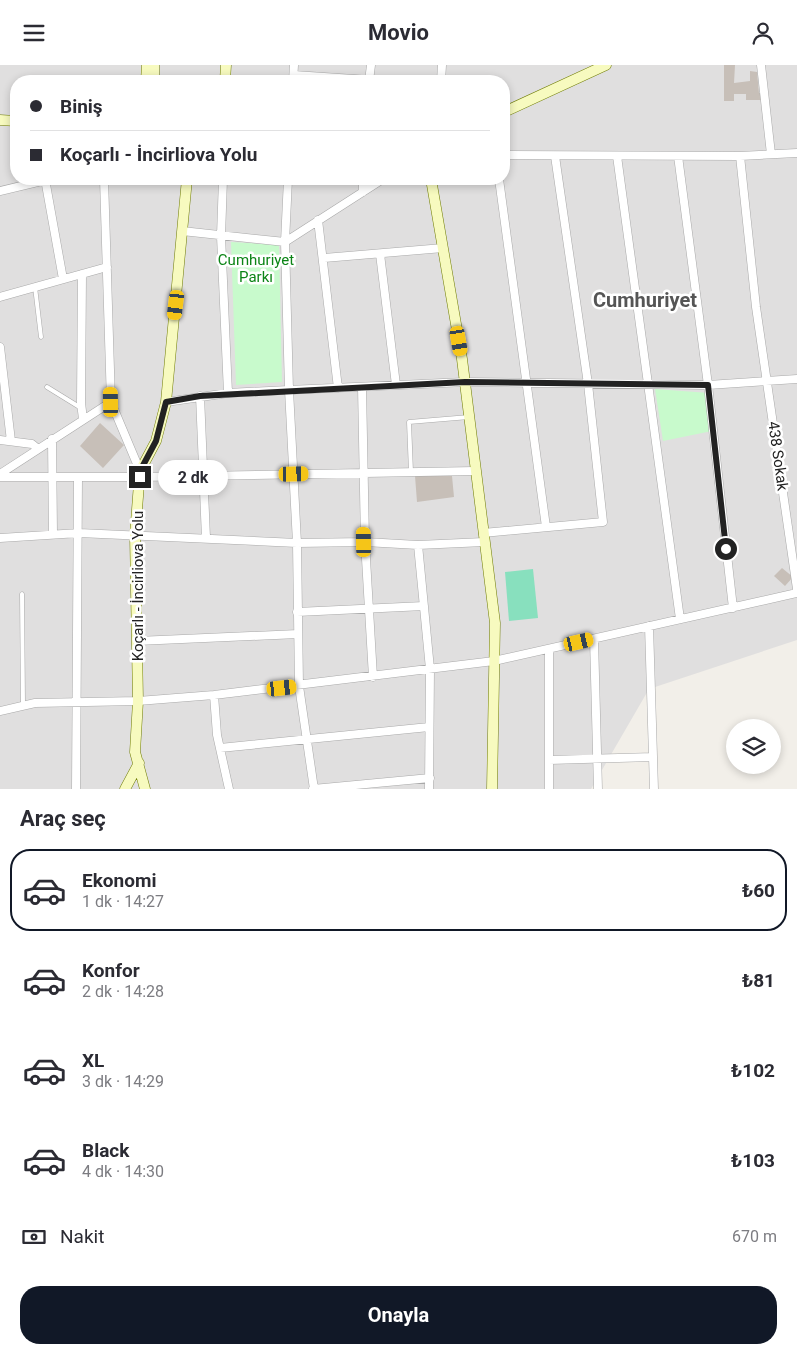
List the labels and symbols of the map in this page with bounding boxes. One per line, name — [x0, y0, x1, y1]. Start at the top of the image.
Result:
park label: Cumhuriyet Parkı — [218, 251, 294, 286]
district label: Cumhuriyet — [593, 288, 697, 312]
car — [166, 289, 185, 321]
car — [449, 325, 468, 357]
car — [103, 387, 118, 417]
street label: 438 Sokak — [764, 420, 792, 492]
callout: 2 dk — [158, 459, 228, 495]
route end — [129, 466, 151, 488]
car — [278, 466, 309, 482]
street label: Koçarlı - İncirliova Yolu — [129, 511, 147, 661]
car — [356, 527, 371, 557]
route start — [715, 538, 737, 560]
car — [562, 631, 595, 653]
car — [266, 679, 297, 697]

